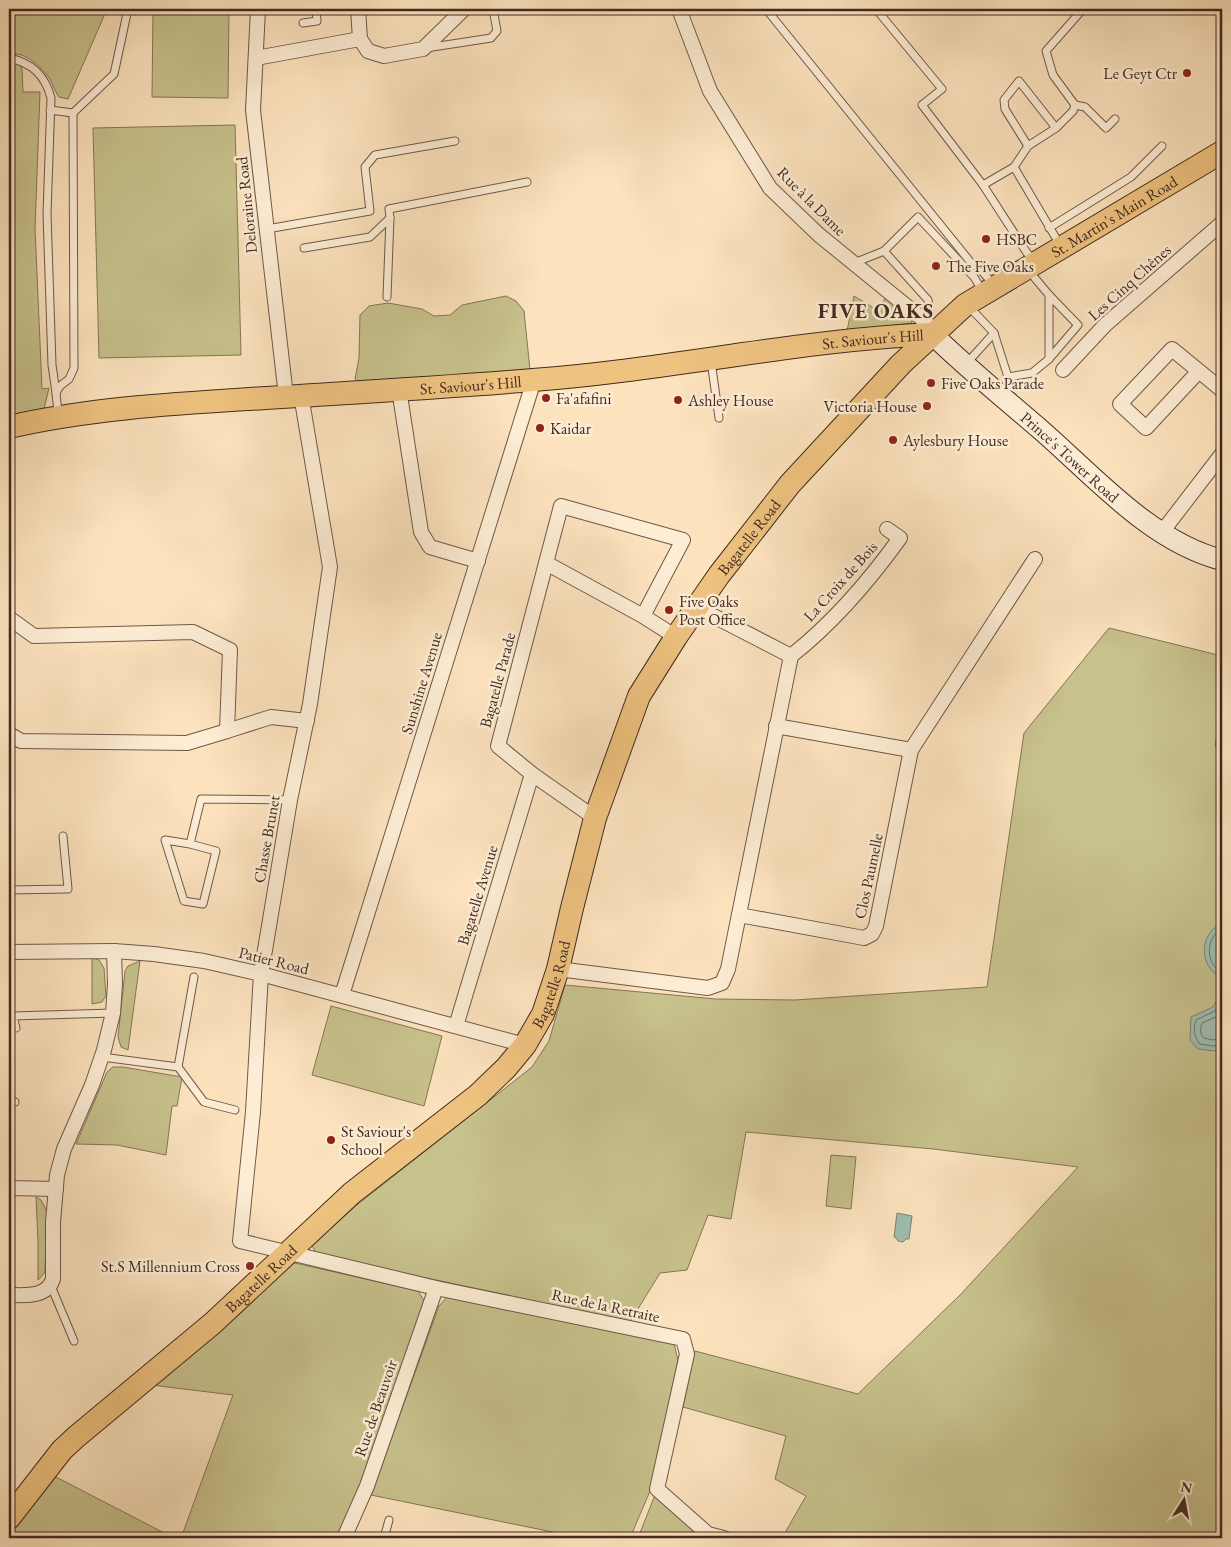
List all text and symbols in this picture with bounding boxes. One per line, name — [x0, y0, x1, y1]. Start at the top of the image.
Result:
place label: Le Geyt Ctr — [1103, 63, 1178, 84]
marker: Le Geyt Ctr — [1181, 67, 1193, 79]
street label: Deloraine Road — [231, 155, 262, 254]
street label: Rue à la Dame — [773, 162, 851, 240]
street label: St. Martin's Main Road — [1047, 171, 1182, 263]
place label: HSBC — [996, 229, 1037, 250]
marker: HSBC — [980, 233, 992, 245]
street label: Les Cinq Chênes — [1083, 239, 1175, 325]
place label: The Five Oaks — [946, 256, 1034, 277]
marker: The Five Oaks — [930, 260, 942, 272]
district label: FIVE OAKS — [818, 297, 934, 324]
street label: St. Saviour's Hill — [821, 324, 924, 354]
street label: St. Saviour's Hill — [419, 371, 522, 399]
place label: Five Oaks Parade — [941, 373, 1044, 394]
marker: Five Oaks Parade — [925, 377, 937, 389]
place label: Fa'afafini — [556, 388, 611, 409]
place label: Ashley House — [687, 390, 774, 411]
marker: Fa'afafini — [540, 392, 552, 404]
marker: Ashley House — [672, 394, 684, 406]
place label: Victoria House — [824, 396, 917, 417]
marker: Victoria House — [921, 400, 933, 412]
street label: Prince's Tower Road — [1016, 407, 1124, 508]
place label: Kaidar — [550, 418, 592, 439]
marker: Kaidar — [534, 422, 546, 434]
place label: Aylesbury House — [902, 430, 1008, 451]
marker: Aylesbury House — [887, 434, 899, 446]
street label: Bagatelle Road — [713, 494, 786, 580]
street label: La Croix de Bois — [799, 537, 882, 626]
place label: Five Oaks Post Office — [679, 591, 745, 630]
marker: Five Oaks Post Office — [663, 604, 675, 616]
street label: Sunshine Avenue — [396, 630, 447, 737]
street label: Bagatelle Parade — [475, 630, 520, 730]
street label: Chasse Brunet — [248, 794, 285, 885]
street label: Clos Paumelle — [849, 831, 888, 921]
street label: Bagatelle Avenue — [452, 843, 503, 948]
street label: Bagatelle Road — [527, 938, 575, 1032]
street label: Patier Road — [237, 942, 312, 980]
place label: St Saviour's School — [341, 1121, 411, 1160]
marker: St Saviour's School — [325, 1134, 337, 1146]
street label: Bagatelle Road — [221, 1239, 302, 1317]
place label: St.S Millennium Cross — [101, 1256, 240, 1277]
marker: St.S Millennium Cross — [244, 1260, 256, 1272]
street label: Rue de la Retraite — [550, 1284, 662, 1327]
street label: Rue de Beauvoir — [349, 1356, 402, 1459]
north arrow — [1158, 1474, 1208, 1524]
text: N — [1179, 1477, 1194, 1497]

